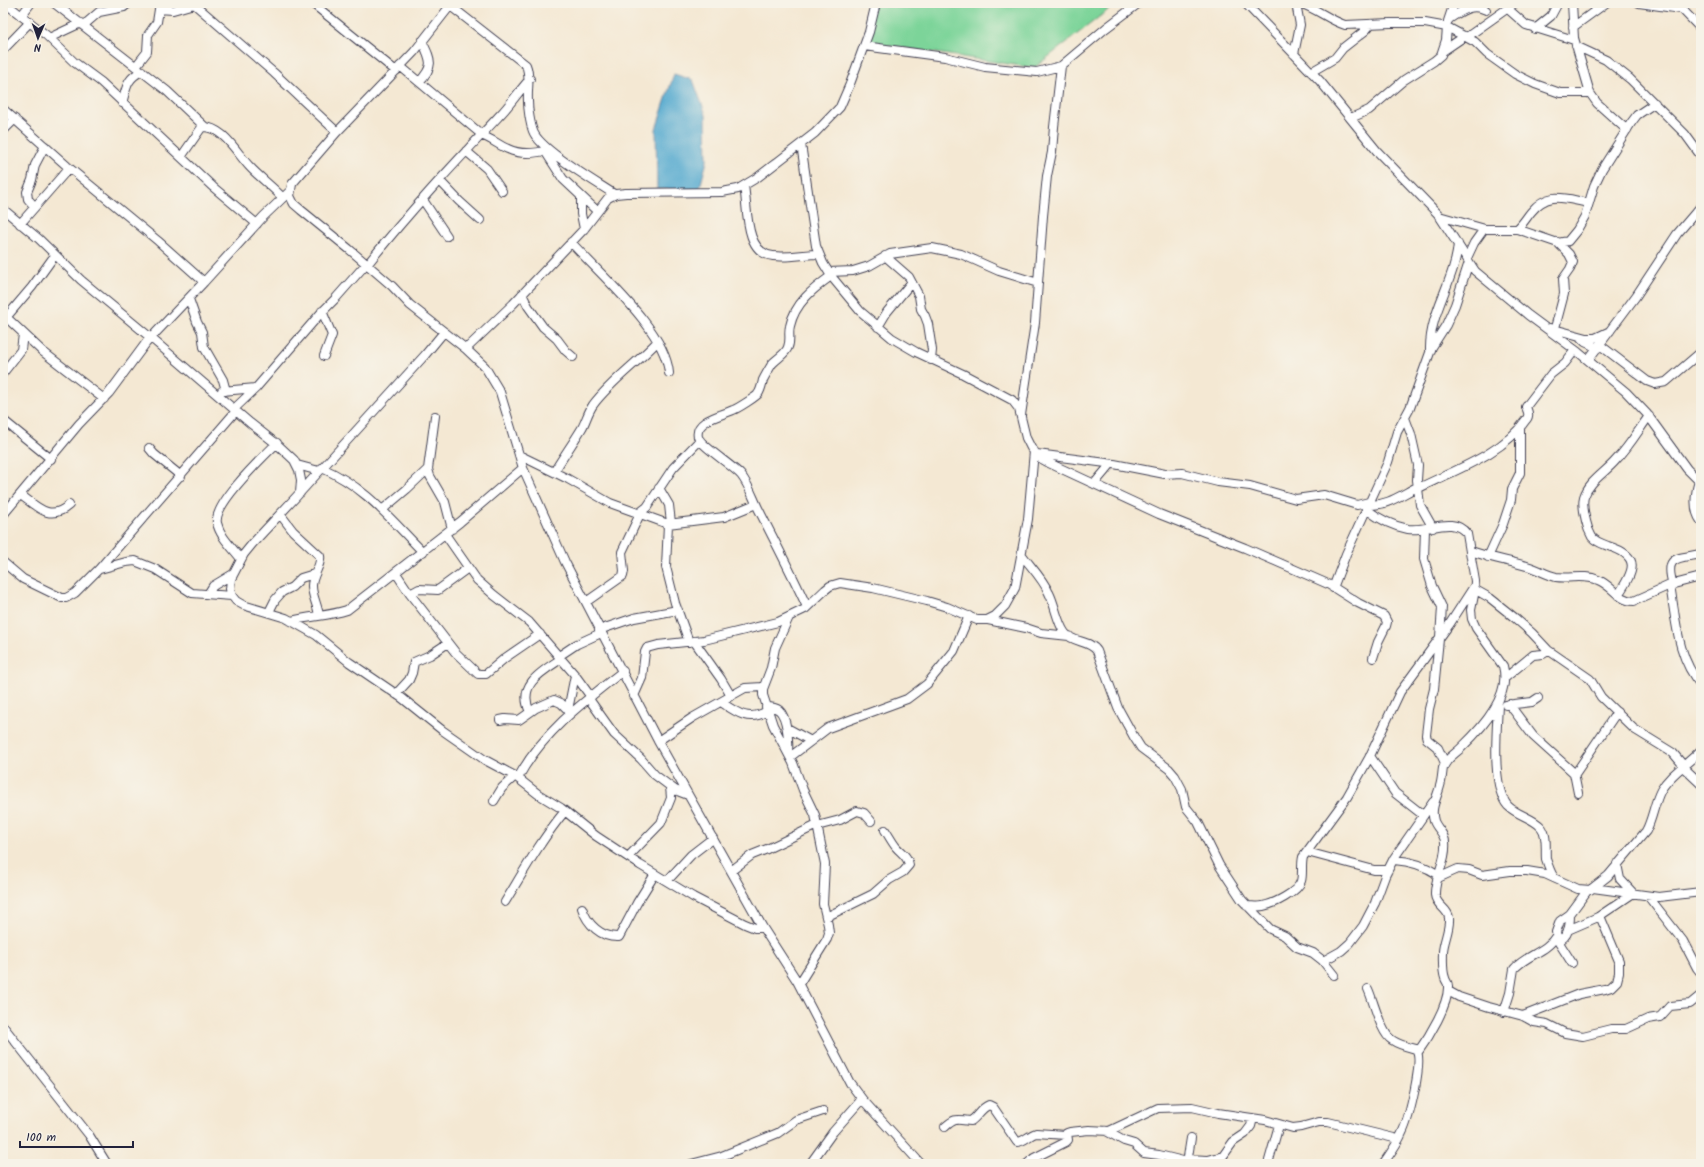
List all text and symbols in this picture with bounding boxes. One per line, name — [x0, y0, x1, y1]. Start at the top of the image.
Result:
north arrow — [18, 18, 58, 58]
text: N — [34, 38, 41, 56]
scale bar — [20, 1123, 133, 1149]
text: 100 m — [26, 1128, 57, 1147]

